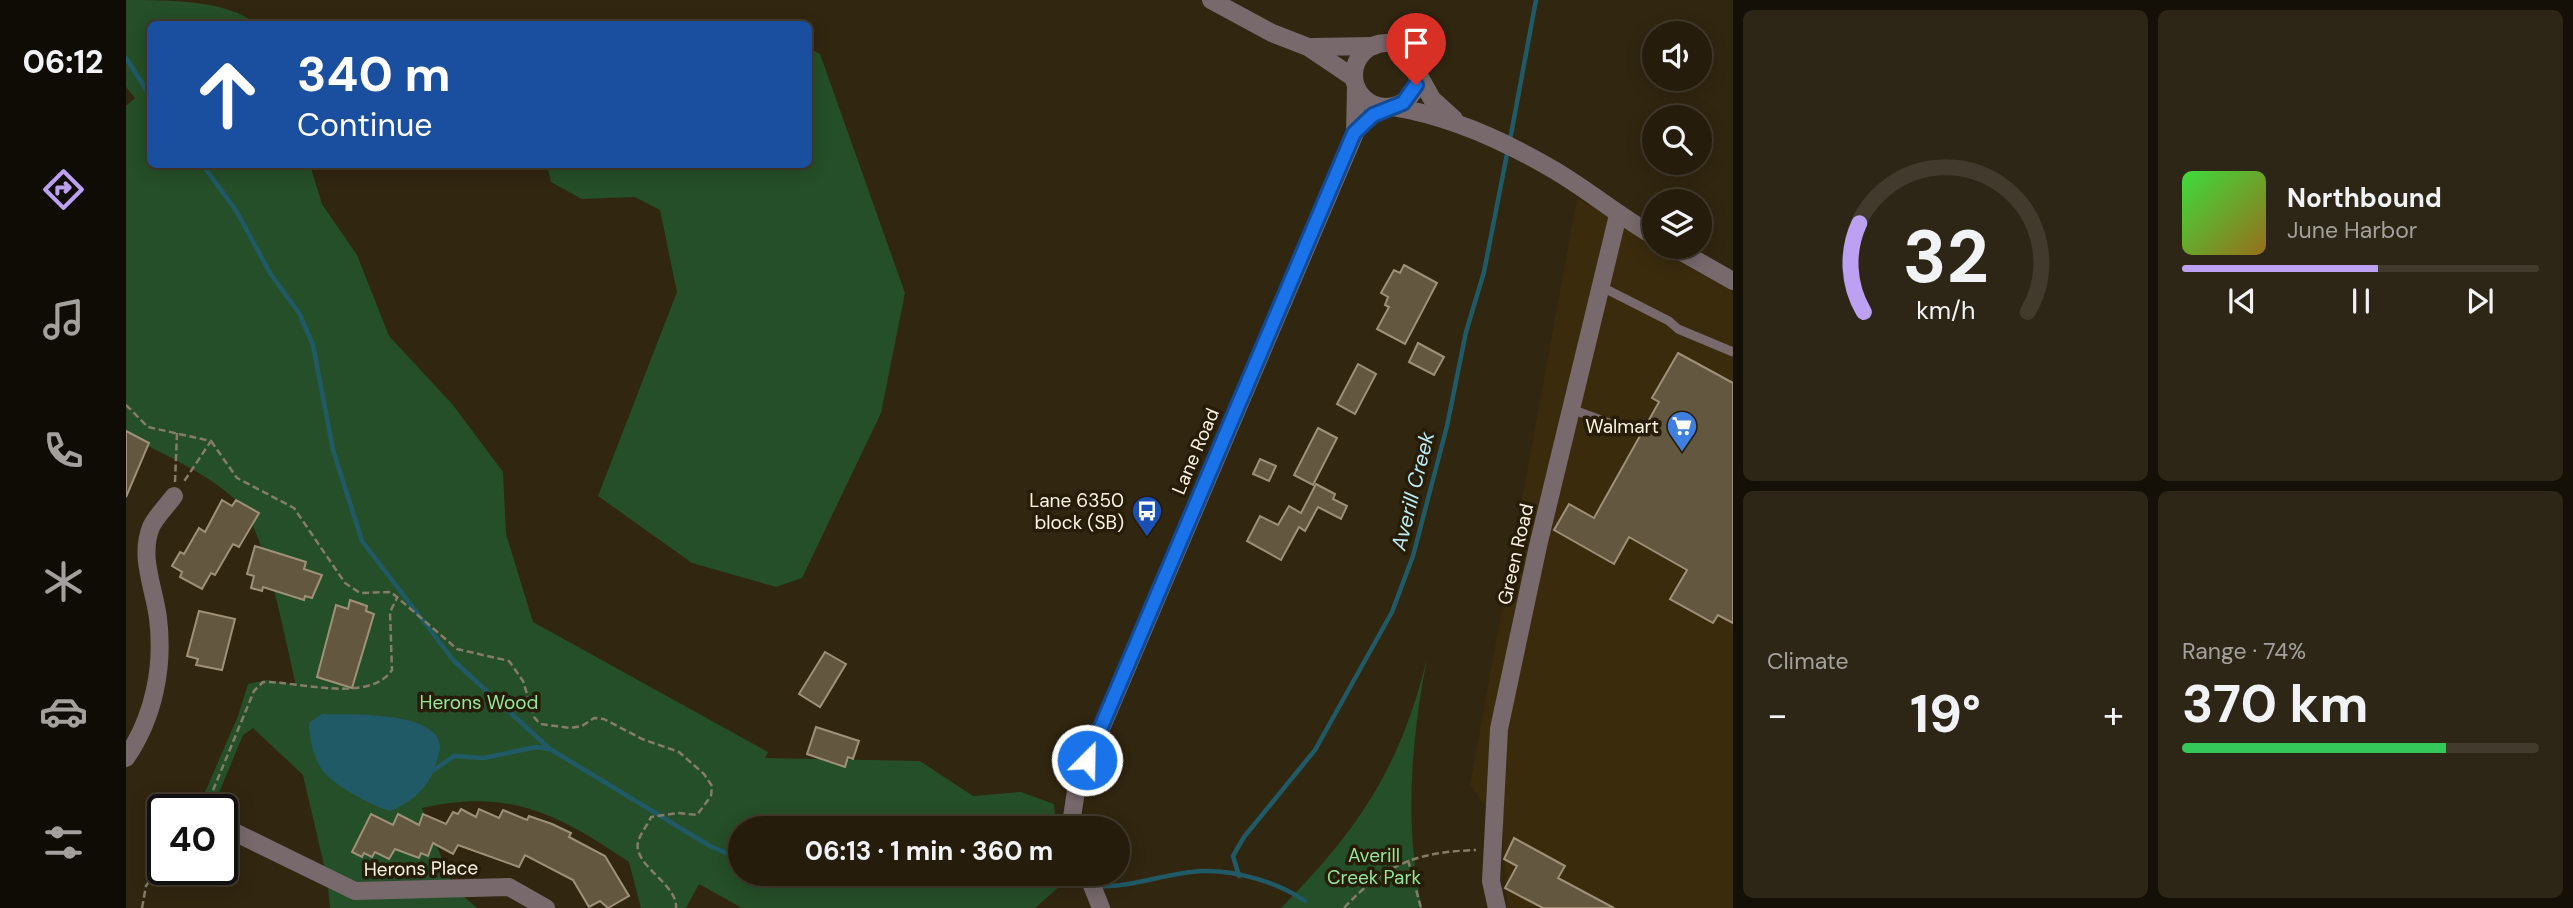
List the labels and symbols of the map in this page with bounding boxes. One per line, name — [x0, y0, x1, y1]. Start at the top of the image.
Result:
pin — [1386, 13, 1446, 85]
street label: Lane Road — [1166, 404, 1225, 498]
supermarket icon: Walmart — [1665, 409, 1699, 453]
place label: Walmart — [1585, 414, 1659, 439]
water label: Averill Creek — [1385, 429, 1441, 554]
place label: Lane 6350 block (SB) — [1029, 488, 1124, 535]
bus stop icon: Lane 6350 block (SB) — [1130, 494, 1164, 538]
street label: Green Road — [1492, 501, 1539, 607]
park label: Herons Wood — [419, 690, 539, 715]
position arrow — [1050, 723, 1124, 797]
speed limit sign: 40 — [147, 794, 238, 885]
park label: Averill Creek Park — [1327, 843, 1421, 890]
street label: Herons Place — [364, 855, 478, 882]

